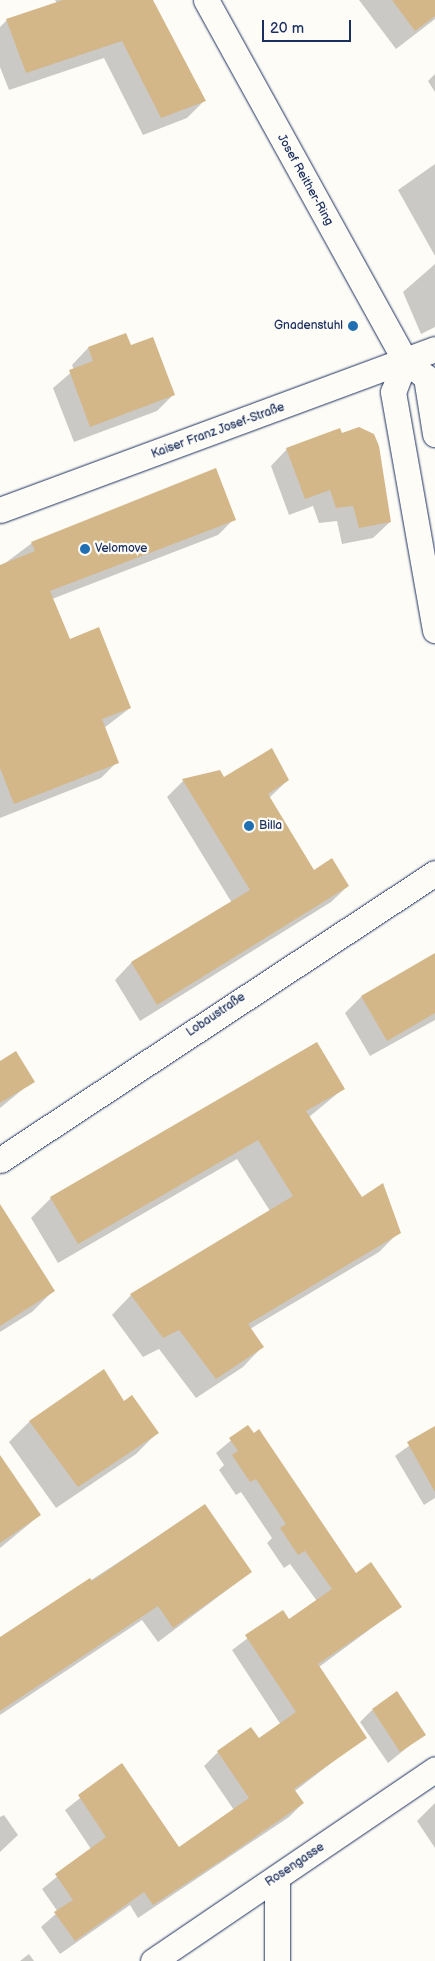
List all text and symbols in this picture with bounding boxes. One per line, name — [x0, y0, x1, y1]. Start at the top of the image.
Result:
scale bar — [265, 10, 354, 42]
text: 20 m — [270, 19, 304, 38]
street label: Josef Reither-Ring — [274, 132, 336, 228]
place label: Gnadenstuhl — [274, 319, 343, 333]
marker: Gnadenstuhl — [347, 320, 359, 332]
street label: Kaiser Franz Josef-Straße — [149, 400, 287, 462]
place label: Velomove — [95, 542, 147, 556]
marker: Velomove — [79, 543, 91, 555]
place label: Billa — [259, 819, 282, 833]
marker: Billa — [243, 820, 255, 832]
street label: Lobaustraße — [184, 990, 248, 1040]
street label: Rosengasse — [263, 1840, 327, 1890]

